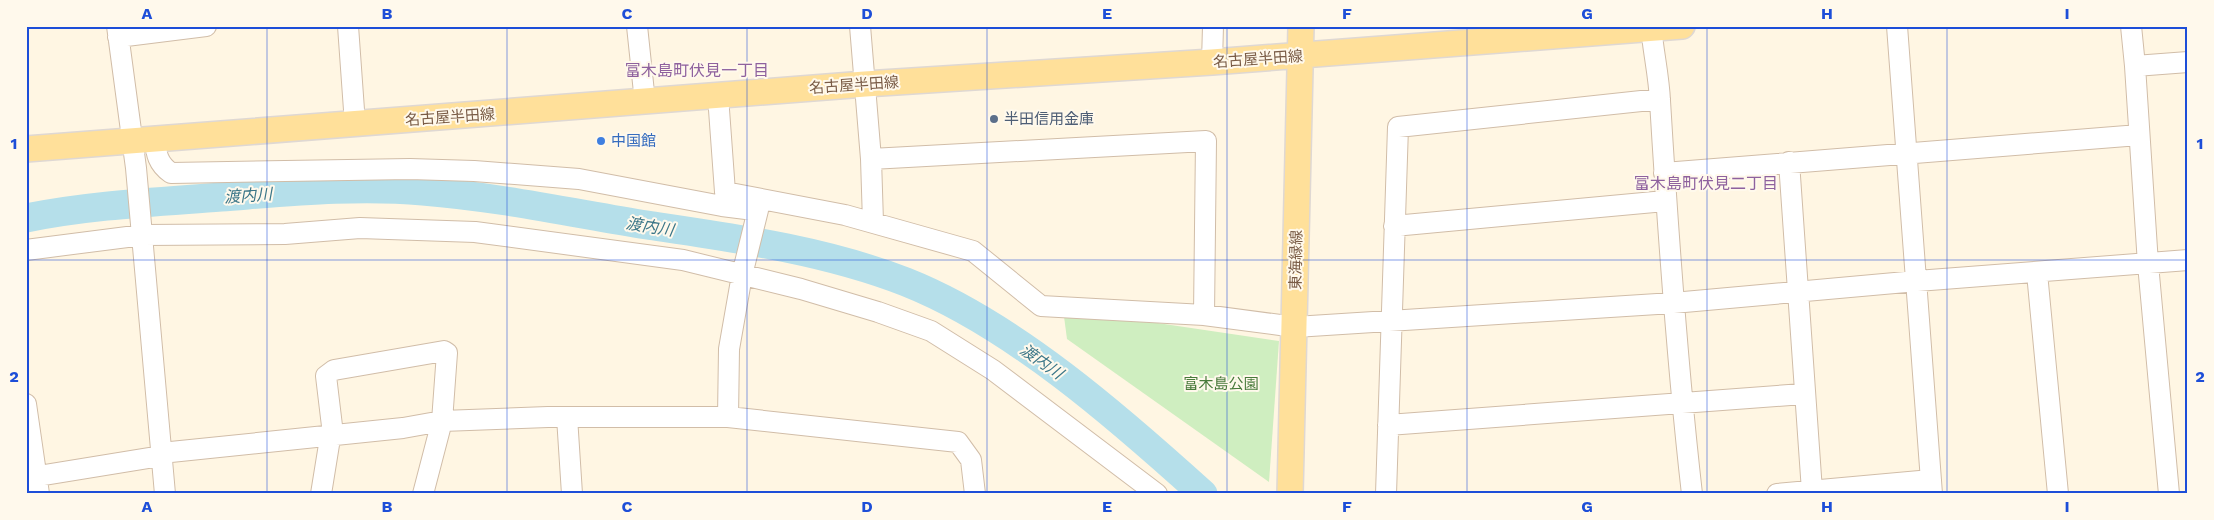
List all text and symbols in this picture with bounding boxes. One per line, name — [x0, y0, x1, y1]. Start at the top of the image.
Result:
text: A — [142, 4, 153, 23]
text: B — [382, 4, 393, 23]
text: C — [622, 4, 633, 23]
text: D — [861, 4, 873, 23]
text: E — [1102, 4, 1112, 23]
text: F — [1342, 4, 1352, 23]
text: G — [1581, 4, 1593, 23]
text: H — [1821, 4, 1833, 23]
text: I — [2064, 4, 2070, 23]
street label: 名古屋半田線 — [1212, 47, 1304, 71]
district label: 富木島町伏見一丁目 — [625, 61, 769, 80]
street label: 名古屋半田線 — [808, 73, 900, 97]
street label: 名古屋半田線 — [404, 105, 496, 129]
place label: 半田信用金庫 — [1004, 110, 1094, 128]
marker: 半田信用金庫 — [988, 113, 1000, 125]
place label: 中国館 — [611, 132, 656, 150]
text: 1 — [11, 134, 17, 153]
text: 1 — [2197, 134, 2203, 153]
marker: 中国館 — [595, 135, 607, 147]
district label: 富木島町伏見二丁目 — [1634, 174, 1778, 193]
water label: 渡内川 — [223, 184, 275, 207]
water label: 渡内川 — [625, 213, 677, 240]
street label: 東海緑線 — [1286, 230, 1306, 290]
water label: 渡内川 — [1017, 340, 1068, 384]
text: 2 — [9, 367, 19, 386]
text: 2 — [2195, 367, 2205, 386]
park label: 富木島公園 — [1183, 375, 1259, 393]
text: A — [142, 497, 153, 516]
text: B — [382, 497, 393, 516]
text: C — [622, 497, 633, 516]
text: D — [861, 497, 873, 516]
text: E — [1102, 497, 1112, 516]
text: F — [1342, 497, 1352, 516]
text: G — [1581, 497, 1593, 516]
text: H — [1821, 497, 1833, 516]
text: I — [2064, 497, 2070, 516]

